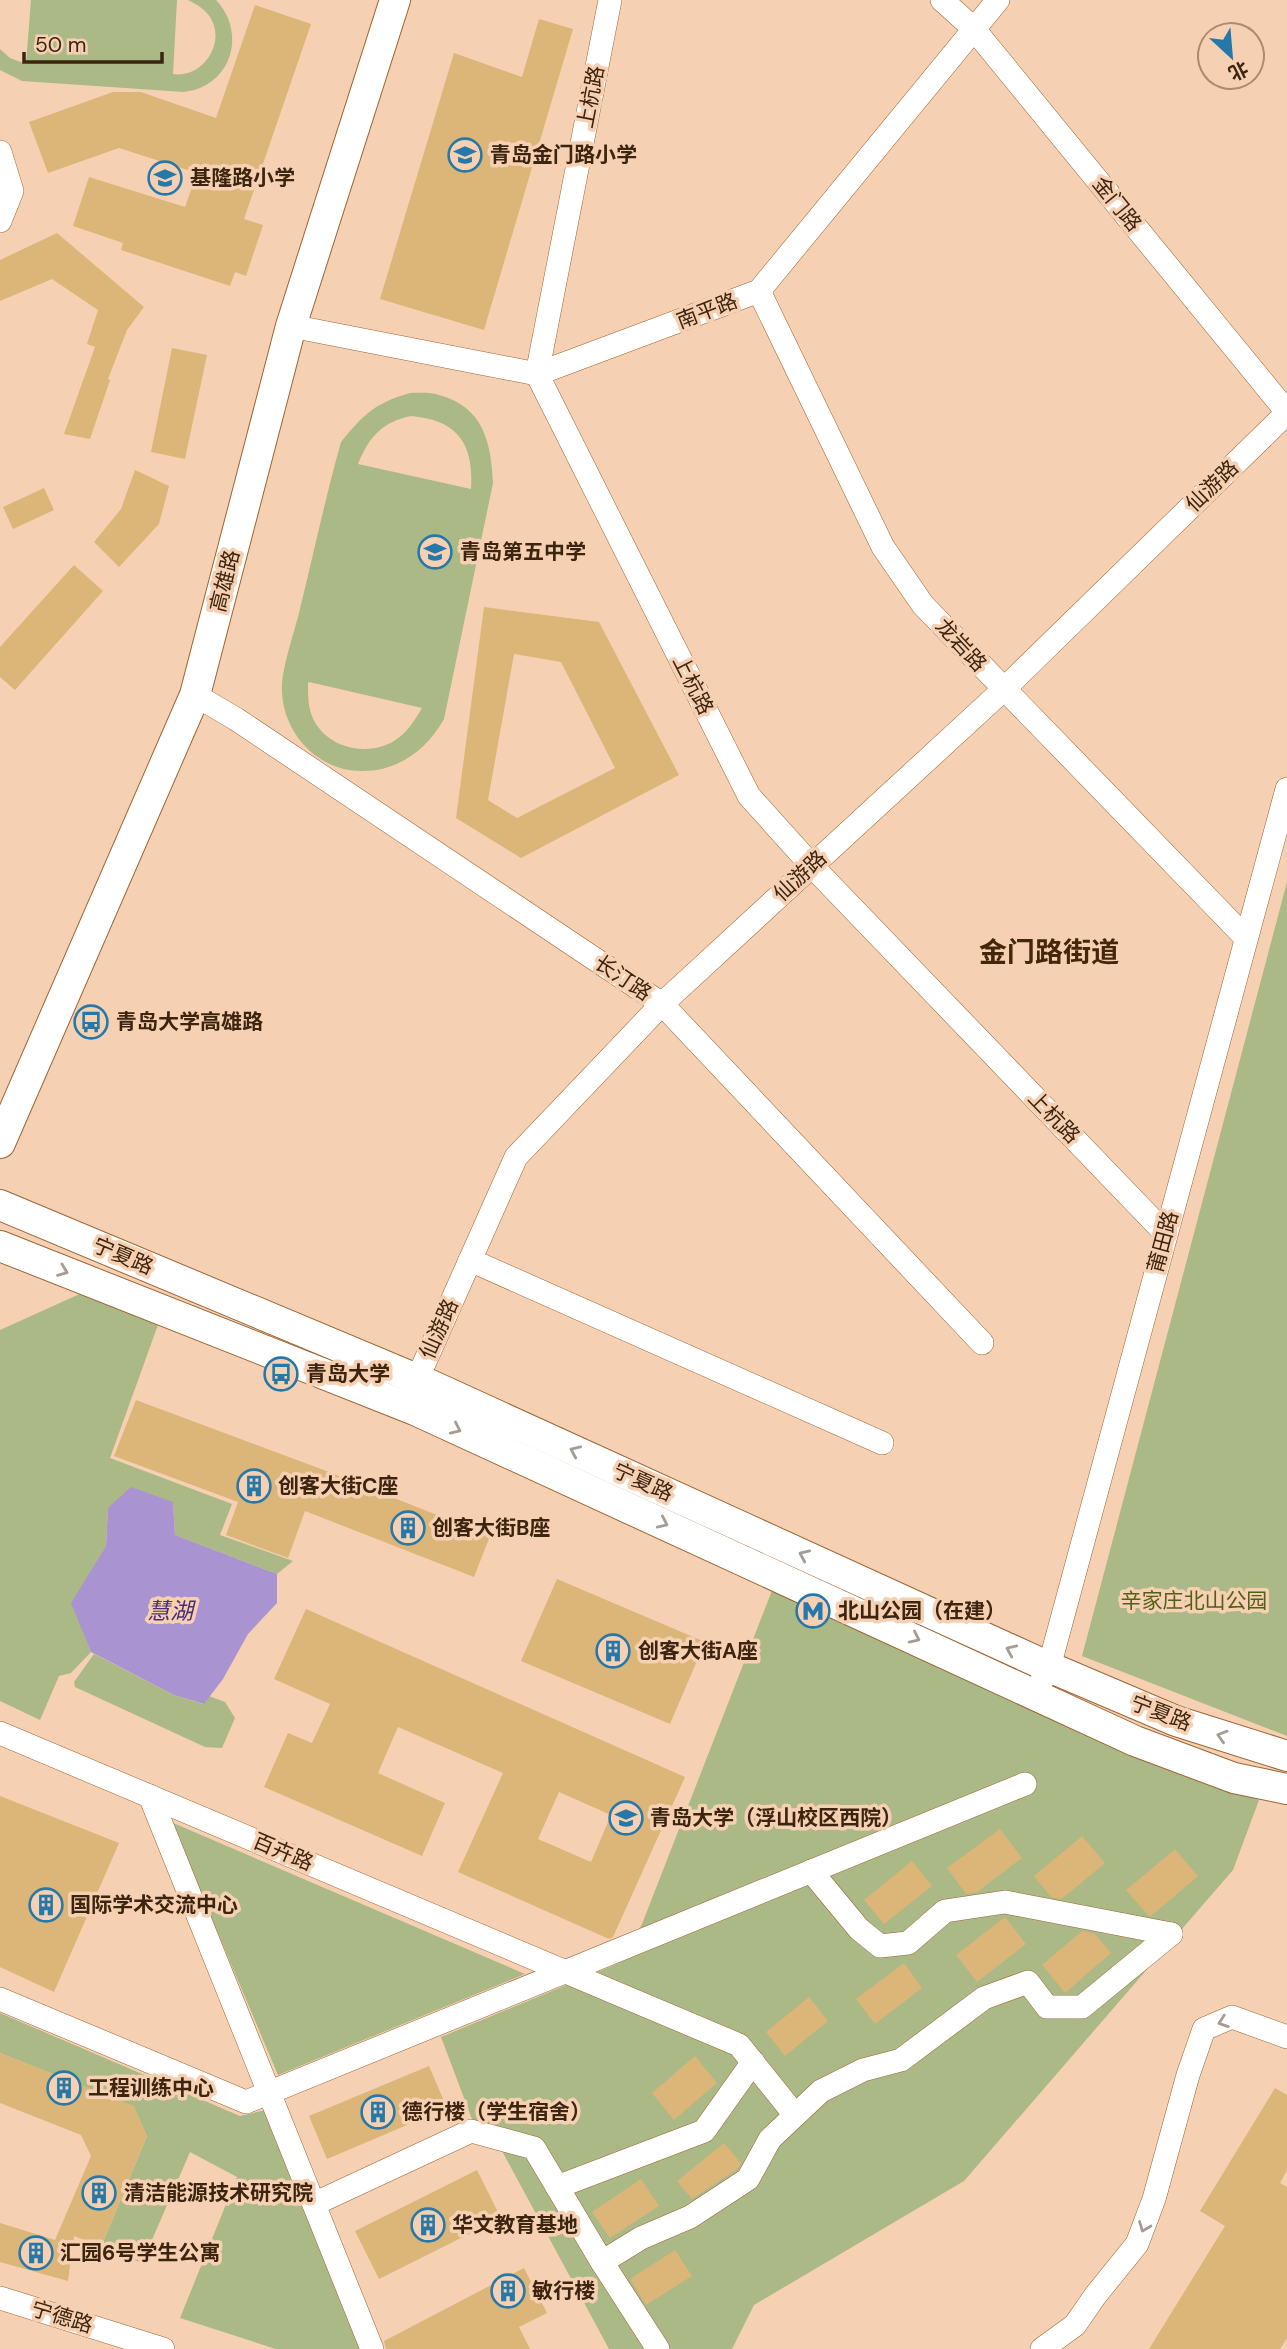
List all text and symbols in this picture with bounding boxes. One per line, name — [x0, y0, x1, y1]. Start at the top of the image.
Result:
scale bar — [24, 21, 163, 65]
north arrow — [1196, 21, 1266, 91]
text: 50 m — [35, 31, 86, 59]
text: 北 — [1224, 55, 1252, 86]
street label: 上杭路 — [571, 63, 611, 131]
school or university icon: 青岛金门路小学 — [446, 136, 484, 174]
place label: 青岛金门路小学 — [490, 141, 637, 169]
school or university icon: 基隆路小学 — [146, 159, 184, 197]
place label: 基隆路小学 — [190, 164, 295, 192]
street label: 金门路 — [1086, 171, 1148, 237]
street label: 南平路 — [673, 287, 741, 335]
street label: 仙游路 — [1180, 454, 1244, 518]
school or university icon: 青岛第五中学 — [416, 533, 454, 571]
place label: 青岛第五中学 — [460, 538, 586, 566]
street label: 高雄路 — [204, 547, 246, 615]
street label: 龙岩路 — [929, 612, 993, 678]
street label: 上杭路 — [666, 651, 720, 719]
street label: 仙游路 — [767, 844, 833, 908]
district label: 金门路街道 — [979, 934, 1119, 971]
street label: 长汀路 — [589, 949, 657, 1007]
bus stop icon: 青岛大学高雄路 — [72, 1003, 110, 1041]
place label: 青岛大学高雄路 — [116, 1008, 263, 1036]
street label: 上杭路 — [1022, 1085, 1086, 1149]
street label: 莆田路 — [1141, 1208, 1185, 1276]
street label: 宁夏路 — [89, 1231, 157, 1281]
one-way arrow — [57, 1263, 69, 1277]
street label: 仙游路 — [413, 1295, 465, 1363]
bus stop icon: 青岛大学 — [262, 1355, 300, 1393]
place label: 青岛大学 — [306, 1360, 390, 1388]
one-way arrow — [449, 1421, 461, 1435]
one-way arrow — [570, 1445, 582, 1459]
street label: 宁夏路 — [609, 1456, 677, 1508]
building icon: 创客大街C座 — [235, 1467, 273, 1505]
place label: 创客大街C座 — [278, 1472, 399, 1500]
building icon: 创客大街B座 — [389, 1509, 427, 1547]
place label: 创客大街B座 — [432, 1514, 550, 1542]
one-way arrow — [656, 1515, 668, 1529]
one-way arrow — [799, 1549, 812, 1563]
park label: 辛家庄北山公园 — [1121, 1587, 1268, 1615]
metro station icon: 北山公园（在建） — [794, 1592, 832, 1630]
water label: 慧湖 — [147, 1596, 196, 1626]
place label: 北山公园（在建） — [838, 1597, 1006, 1625]
one-way arrow — [908, 1630, 920, 1644]
building icon: 创客大街A座 — [594, 1632, 632, 1670]
place label: 创客大街A座 — [638, 1637, 758, 1665]
one-way arrow — [1006, 1644, 1019, 1658]
street label: 宁夏路 — [1127, 1689, 1195, 1737]
one-way arrow — [1216, 1729, 1228, 1744]
school or university icon: 青岛大学（浮山校区西院） — [607, 1799, 645, 1837]
place label: 青岛大学（浮山校区西院） — [650, 1804, 902, 1832]
street label: 百卉路 — [249, 1827, 317, 1877]
building icon: 国际学术交流中心 — [27, 1886, 65, 1924]
place label: 国际学术交流中心 — [70, 1891, 238, 1919]
one-way arrow — [1217, 2014, 1229, 2028]
building icon: 工程训练中心 — [45, 2069, 83, 2107]
place label: 工程训练中心 — [88, 2074, 214, 2102]
building icon: 德行楼（学生宿舍） — [359, 2093, 397, 2131]
place label: 德行楼（学生宿舍） — [402, 2098, 591, 2126]
building icon: 清洁能源技术研究院 — [80, 2174, 118, 2212]
place label: 清洁能源技术研究院 — [124, 2179, 313, 2207]
building icon: 华文教育基地 — [409, 2206, 447, 2244]
place label: 华文教育基地 — [452, 2211, 578, 2239]
one-way arrow — [1138, 2220, 1152, 2232]
building icon: 汇园6号学生公寓 — [17, 2234, 55, 2272]
place label: 汇园6号学生公寓 — [60, 2239, 220, 2267]
building icon: 敏行楼 — [489, 2272, 527, 2310]
place label: 敏行楼 — [532, 2277, 595, 2305]
street label: 宁德路 — [28, 2294, 96, 2340]

